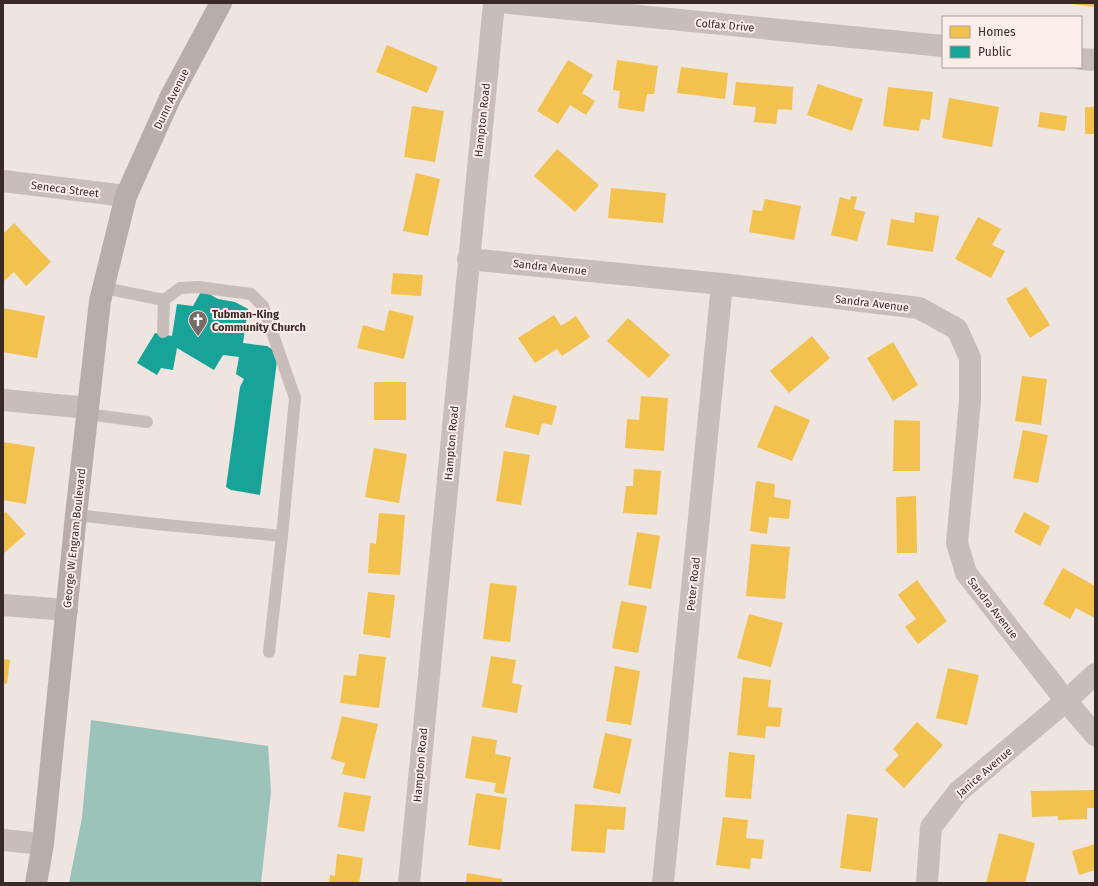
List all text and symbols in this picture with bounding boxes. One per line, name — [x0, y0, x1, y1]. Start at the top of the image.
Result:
street label: Colfax Drive — [695, 16, 755, 35]
legend — [942, 16, 1082, 68]
text: Homes — [978, 25, 1016, 39]
text: Public — [978, 45, 1012, 59]
street label: Dunn Avenue — [151, 67, 192, 132]
street label: Hampton Road — [472, 82, 493, 158]
street label: Seneca Street — [30, 179, 100, 200]
street label: Sandra Avenue — [512, 257, 588, 278]
street label: Sandra Avenue — [834, 293, 910, 314]
place label: Tubman-King Community Church — [212, 308, 306, 334]
church icon: Tubman-King Community Church — [187, 309, 209, 337]
street label: Hampton Road — [442, 405, 461, 481]
street label: George W Engram Boulevard — [61, 468, 88, 609]
street label: Peter Road — [684, 556, 703, 612]
street label: Sandra Avenue — [965, 575, 1021, 642]
street label: Hampton Road — [411, 727, 430, 803]
street label: Janice Avenue — [954, 745, 1015, 800]

